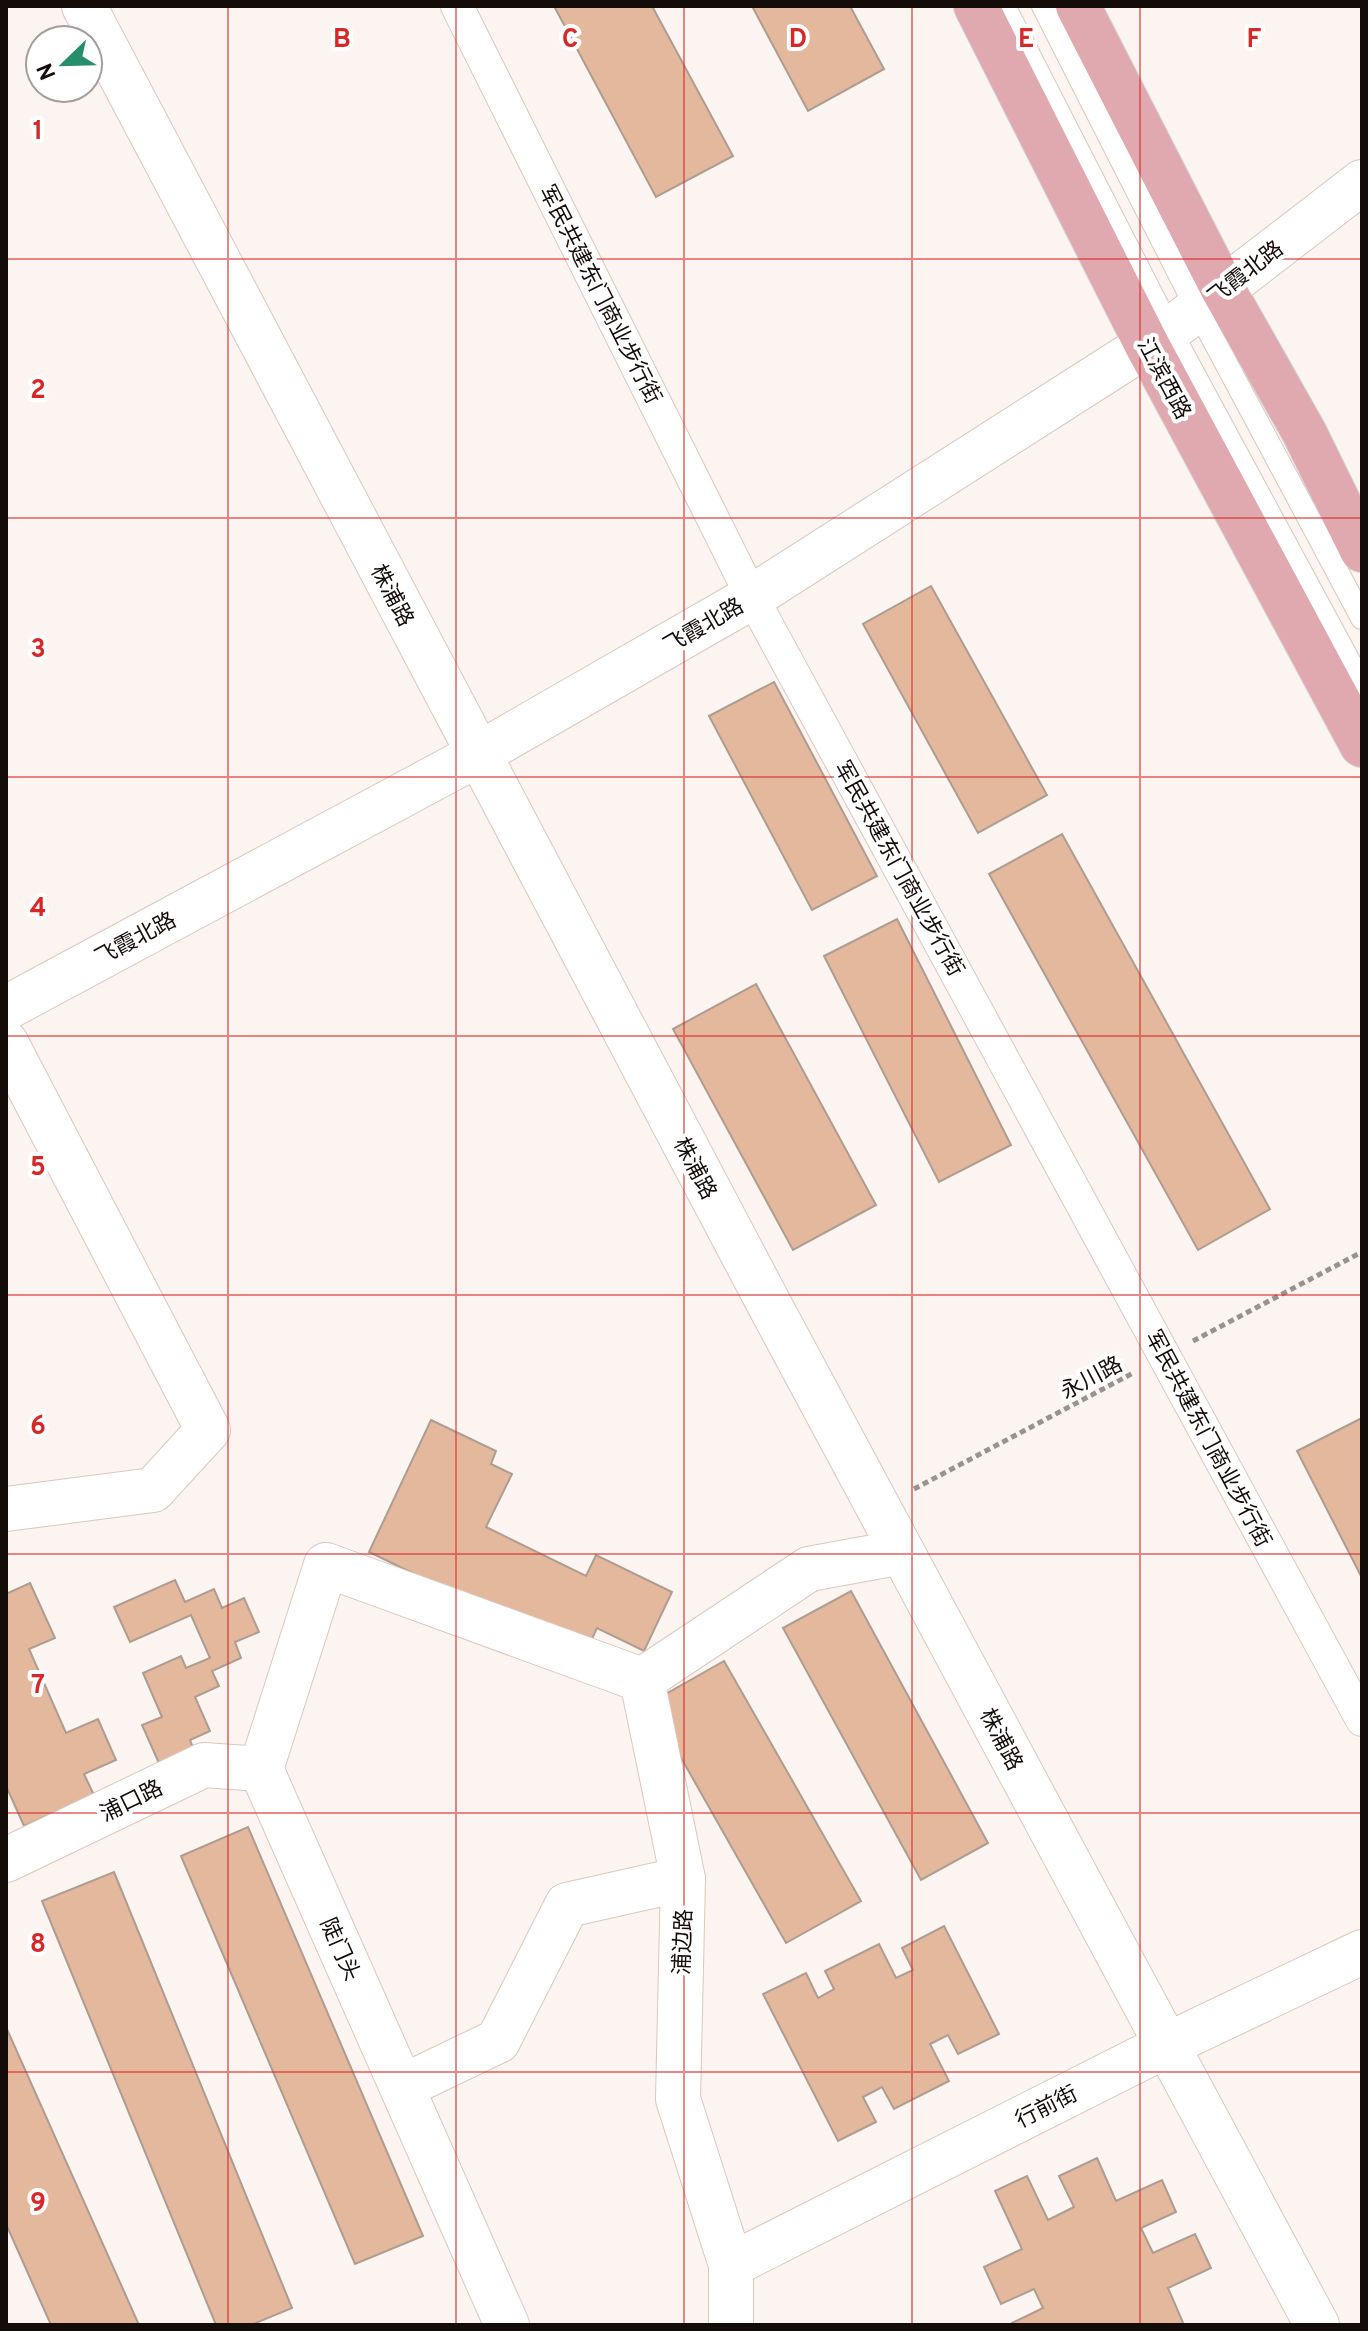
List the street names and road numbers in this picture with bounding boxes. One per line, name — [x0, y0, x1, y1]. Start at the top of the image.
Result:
street label: 军民共建东门商业步行街 — [532, 181, 666, 409]
street label: 飞霞北路 — [1204, 236, 1290, 312]
street label: 江滨西路 — [1130, 334, 1195, 424]
street label: 株浦路 — [363, 561, 418, 632]
street label: 飞霞北路 — [659, 593, 749, 661]
street label: 军民共建东门商业步行街 — [827, 757, 968, 982]
street label: 飞霞北路 — [91, 908, 181, 973]
street label: 株浦路 — [666, 1134, 721, 1205]
street label: 军民共建东门商业步行街 — [1138, 1326, 1276, 1552]
street label: 永川路 — [1057, 1352, 1128, 1407]
street label: 株浦路 — [972, 1705, 1027, 1776]
street label: 浦口路 — [97, 1776, 168, 1829]
street label: 浦边路 — [670, 1909, 699, 1976]
street label: 陡门头 — [313, 1914, 364, 1986]
street label: 行前街 — [1012, 2081, 1083, 2135]

